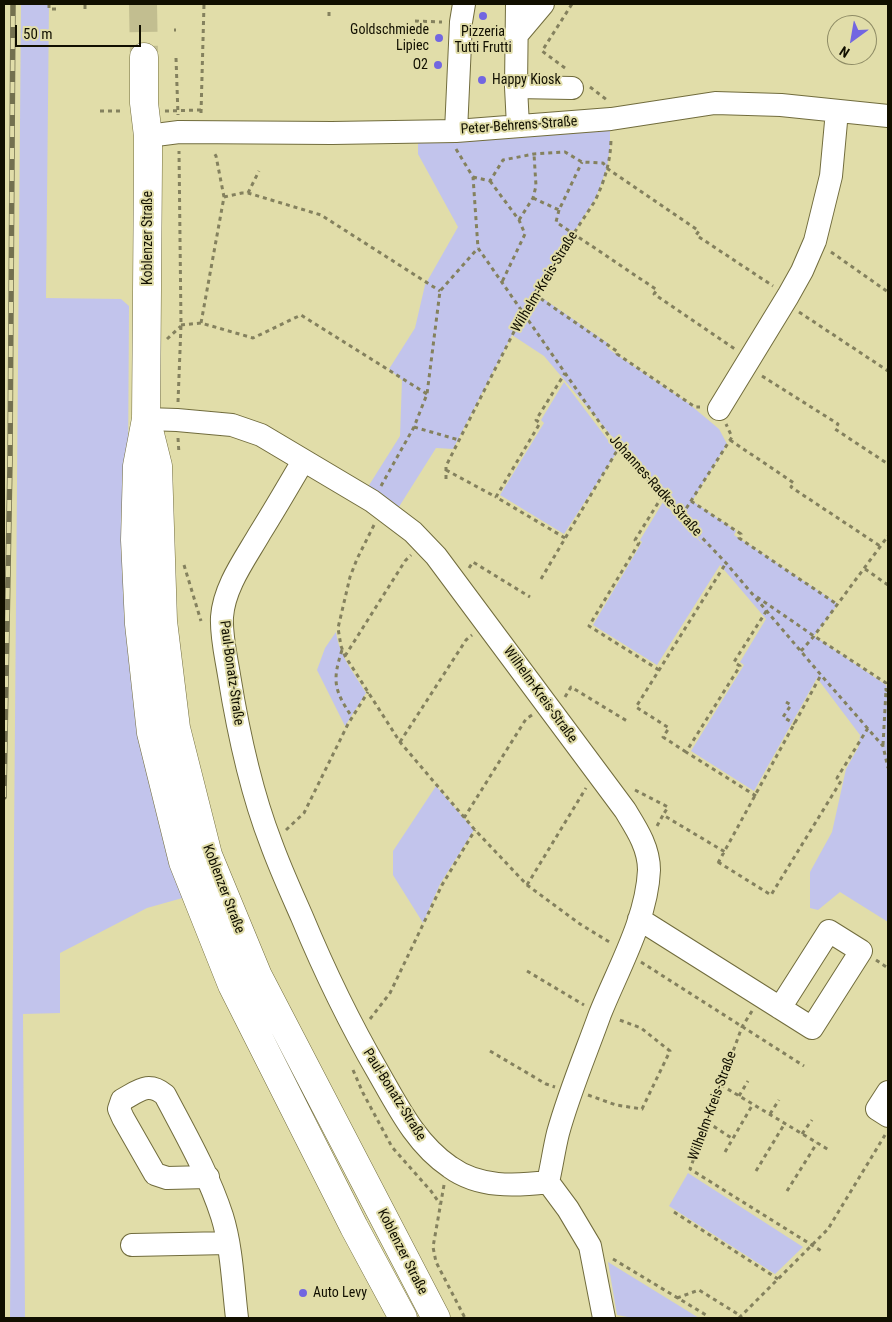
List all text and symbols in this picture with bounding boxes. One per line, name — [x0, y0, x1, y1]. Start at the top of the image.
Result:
marker: Pizzeria Tutti Frutti — [477, 10, 489, 22]
scale bar — [18, 15, 144, 47]
north arrow — [827, 15, 877, 65]
place label: Goldschmiede Lipiec — [350, 22, 429, 54]
place label: Pizzeria Tutti Frutti — [454, 24, 512, 56]
text: 50 m — [23, 25, 53, 43]
marker: Goldschmiede Lipiec — [433, 32, 445, 44]
text: N — [837, 43, 852, 61]
place label: O2 — [413, 57, 428, 73]
marker: O2 — [432, 59, 444, 71]
place label: Happy Kiosk — [492, 72, 561, 88]
marker: Happy Kiosk — [476, 74, 488, 86]
street label: Peter-Behrens-Straße — [460, 114, 578, 138]
street label: Koblenzer Straße — [140, 191, 156, 285]
street label: Wilhelm-Kreis-Straße — [508, 228, 582, 336]
street label: Johannes-Radke-Straße — [605, 432, 705, 540]
street label: Paul-Bonatz-Straße — [215, 619, 247, 727]
street label: Wilhelm-Kreis-Straße — [499, 644, 581, 746]
street label: Koblenzer Straße — [198, 842, 248, 936]
street label: Paul-Bonatz-Straße — [359, 1046, 429, 1144]
street label: Wilhelm-Kreis-Straße — [685, 1049, 741, 1163]
street label: Koblenzer Straße — [373, 1206, 431, 1298]
place label: Auto Levy — [313, 1285, 367, 1301]
marker: Auto Levy — [297, 1287, 309, 1299]

